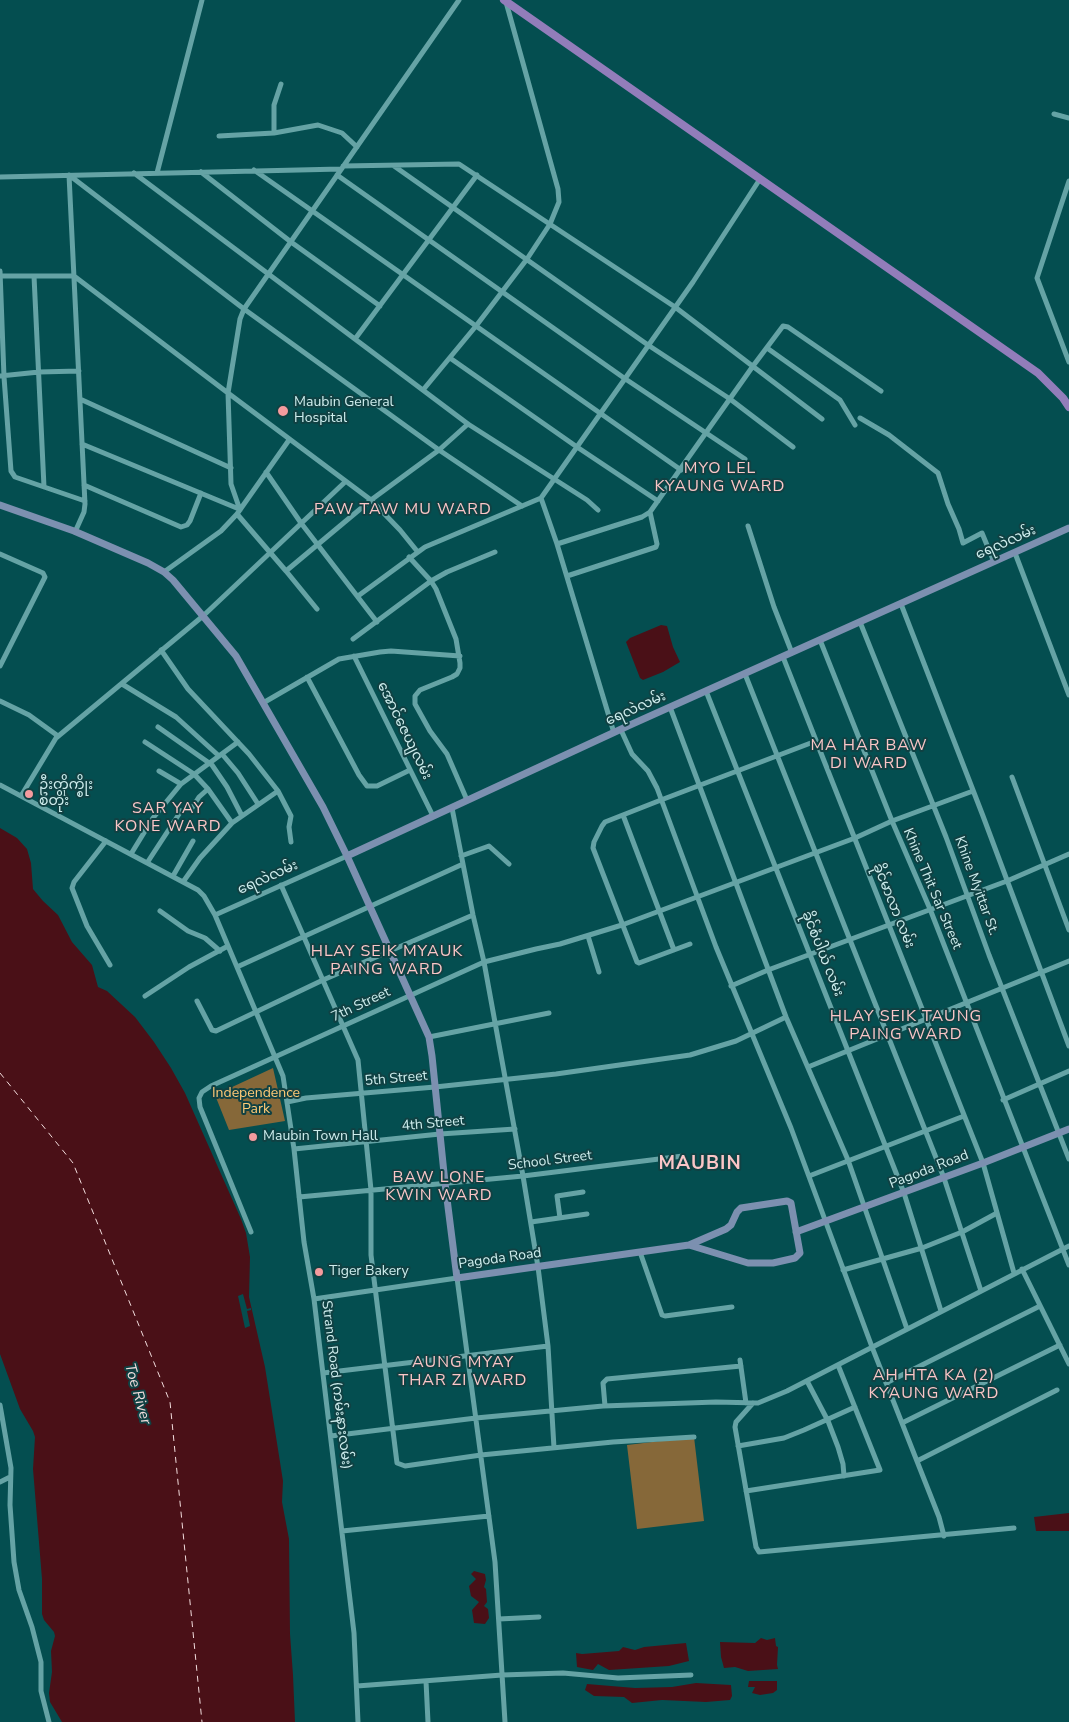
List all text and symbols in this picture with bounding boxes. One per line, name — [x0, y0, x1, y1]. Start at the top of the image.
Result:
place label: Maubin General Hospital — [294, 395, 394, 428]
marker: Maubin General Hospital — [276, 404, 290, 418]
district label: MYO LEL KYAUNG WARD — [653, 459, 787, 497]
district label: PAW TAW MU WARD — [312, 500, 494, 520]
street label: ရေလဲလမ်း — [973, 522, 1039, 564]
street label: အောင်ဇေယျလမ်း — [373, 679, 435, 783]
street label: ရေလဲလမ်း — [603, 688, 669, 730]
district label: MA HAR BAW DI WARD — [809, 736, 929, 774]
place label: ဦးတိုက္စိုး စတိုး — [39, 778, 93, 810]
marker: ဦးတိုက္စိုး စတိုး — [23, 788, 35, 800]
district label: SAR YAY KONE WARD — [113, 799, 223, 837]
street label: Khine Thit Sar Street — [899, 826, 965, 952]
street label: Khine Myittar St. — [950, 834, 1002, 938]
street label: ရေလဲလမ်း — [235, 857, 301, 899]
street label: ခိုင်မာလာ လမ်း — [868, 861, 918, 951]
street label: ခိုင်စံပါယ် လမ်း — [797, 909, 847, 999]
district label: HLAY SEIK MYAUK PAING WARD — [309, 942, 465, 980]
street label: 7th Street — [329, 984, 393, 1026]
district label: HLAY SEIK TAUNG PAING WARD — [828, 1007, 984, 1045]
street label: 5th Street — [364, 1068, 428, 1090]
park label: Independence Park — [212, 1086, 300, 1118]
street label: 4th Street — [401, 1113, 465, 1135]
place label: Maubin Town Hall — [263, 1129, 378, 1145]
marker: Maubin Town Hall — [247, 1131, 259, 1143]
street label: Pagoda Road — [887, 1147, 971, 1193]
street label: School Street — [507, 1148, 593, 1174]
district label: MAUBIN — [658, 1153, 742, 1175]
district label: BAW LONE KWIN WARD — [384, 1168, 494, 1206]
street label: Pagoda Road — [457, 1245, 543, 1273]
place label: Tiger Bakery — [329, 1264, 409, 1280]
marker: Tiger Bakery — [313, 1266, 325, 1278]
street label: Strand Road (ကမ်းနားလမ်း) — [317, 1300, 355, 1470]
district label: AUNG MYAY THAR ZI WARD — [397, 1353, 529, 1391]
water label: Toe River — [120, 1361, 154, 1427]
district label: AH HTA KA (2) KYAUNG WARD — [867, 1366, 1001, 1404]

